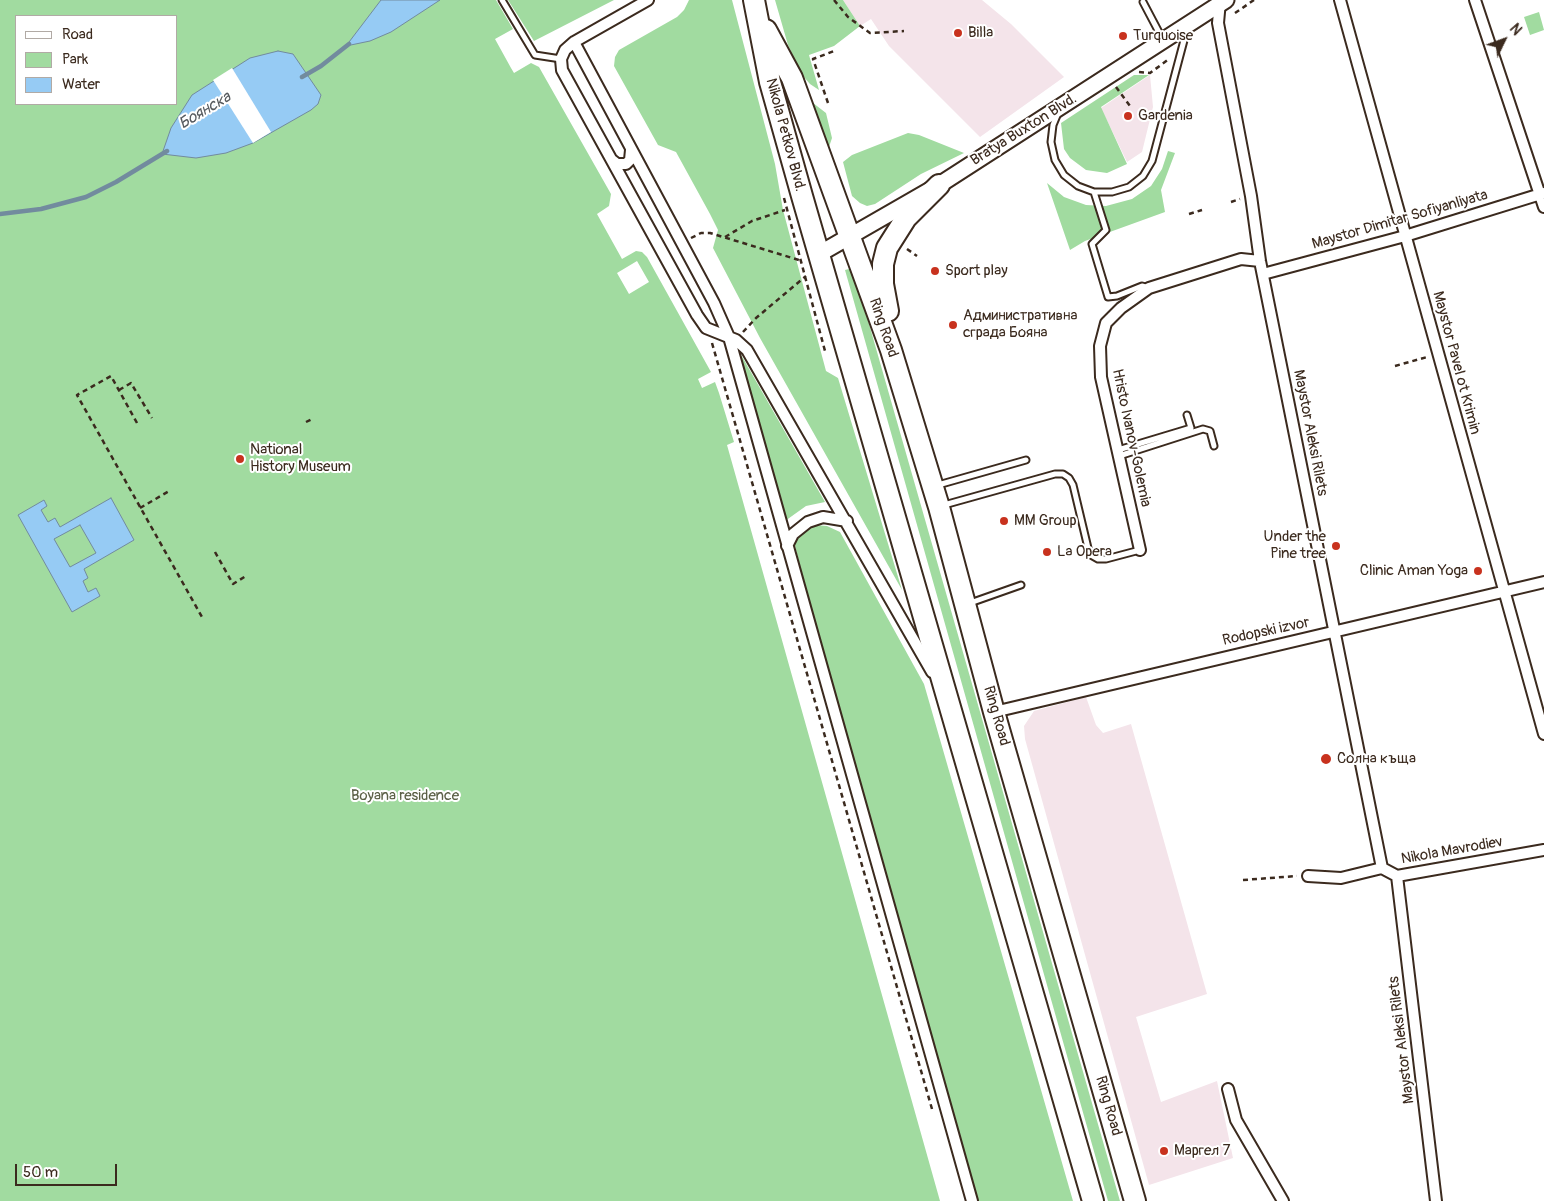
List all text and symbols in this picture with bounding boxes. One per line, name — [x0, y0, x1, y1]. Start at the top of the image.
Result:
legend — [15, 15, 178, 105]
north arrow — [1479, 15, 1529, 65]
text: N — [1506, 20, 1525, 39]
place label: Billa — [968, 24, 993, 42]
text: Road — [62, 25, 93, 44]
marker: Billa — [952, 27, 964, 39]
place label: Turquoise — [1133, 27, 1193, 45]
marker: Turquoise — [1117, 30, 1129, 42]
text: Park — [62, 50, 88, 69]
text: Water — [62, 75, 100, 94]
street label: Nikola Petkov Blvd. — [761, 76, 809, 194]
water label: Боянска — [175, 88, 235, 134]
street label: Bratya Buxton Blvd. — [968, 90, 1080, 170]
place label: Gardenia — [1138, 107, 1193, 125]
marker: Gardenia — [1122, 110, 1134, 122]
street label: Maystor Dimitar Sofiyanliyata — [1310, 186, 1490, 254]
place label: Sport play — [945, 262, 1008, 280]
marker: Sport play — [929, 265, 941, 277]
street label: Maystor Pavel ot Krimin — [1428, 289, 1484, 437]
street label: Ring Road — [864, 296, 902, 360]
place label: Административна сграда Бояна — [963, 307, 1077, 342]
marker: Административна сграда Бояна — [947, 319, 959, 331]
street label: Hristo Ivanov-Golemia — [1108, 367, 1154, 509]
street label: Maystor Aleksi Rilets — [1289, 368, 1331, 498]
place label: National History Museum — [250, 441, 351, 476]
marker: National History Museum — [234, 453, 246, 465]
place label: MM Group — [1014, 512, 1077, 530]
marker: MM Group — [998, 515, 1010, 527]
place label: Under the Pine tree — [1264, 528, 1326, 563]
marker: Under the Pine tree — [1330, 540, 1342, 552]
place label: La Opera — [1057, 543, 1112, 561]
marker: La Opera — [1041, 546, 1053, 558]
place label: Clinic Aman Yoga — [1360, 562, 1468, 580]
marker: Clinic Aman Yoga — [1472, 565, 1484, 577]
street label: Rodopski izvor — [1221, 614, 1311, 650]
street label: Ring Road — [979, 684, 1013, 748]
place label: Солна къща — [1337, 750, 1416, 768]
marker: Солна къща — [1319, 752, 1333, 766]
park label: Boyana residence — [351, 787, 459, 805]
street label: Nikola Mavrodiev — [1400, 833, 1504, 869]
street label: Maystor Aleksi Rilets — [1385, 975, 1419, 1105]
street label: Ring Road — [1091, 1074, 1125, 1138]
place label: Маргел 7 — [1174, 1142, 1230, 1160]
marker: Маргел 7 — [1158, 1145, 1170, 1157]
scale bar — [18, 1154, 120, 1186]
text: 50 m — [23, 1163, 58, 1182]

